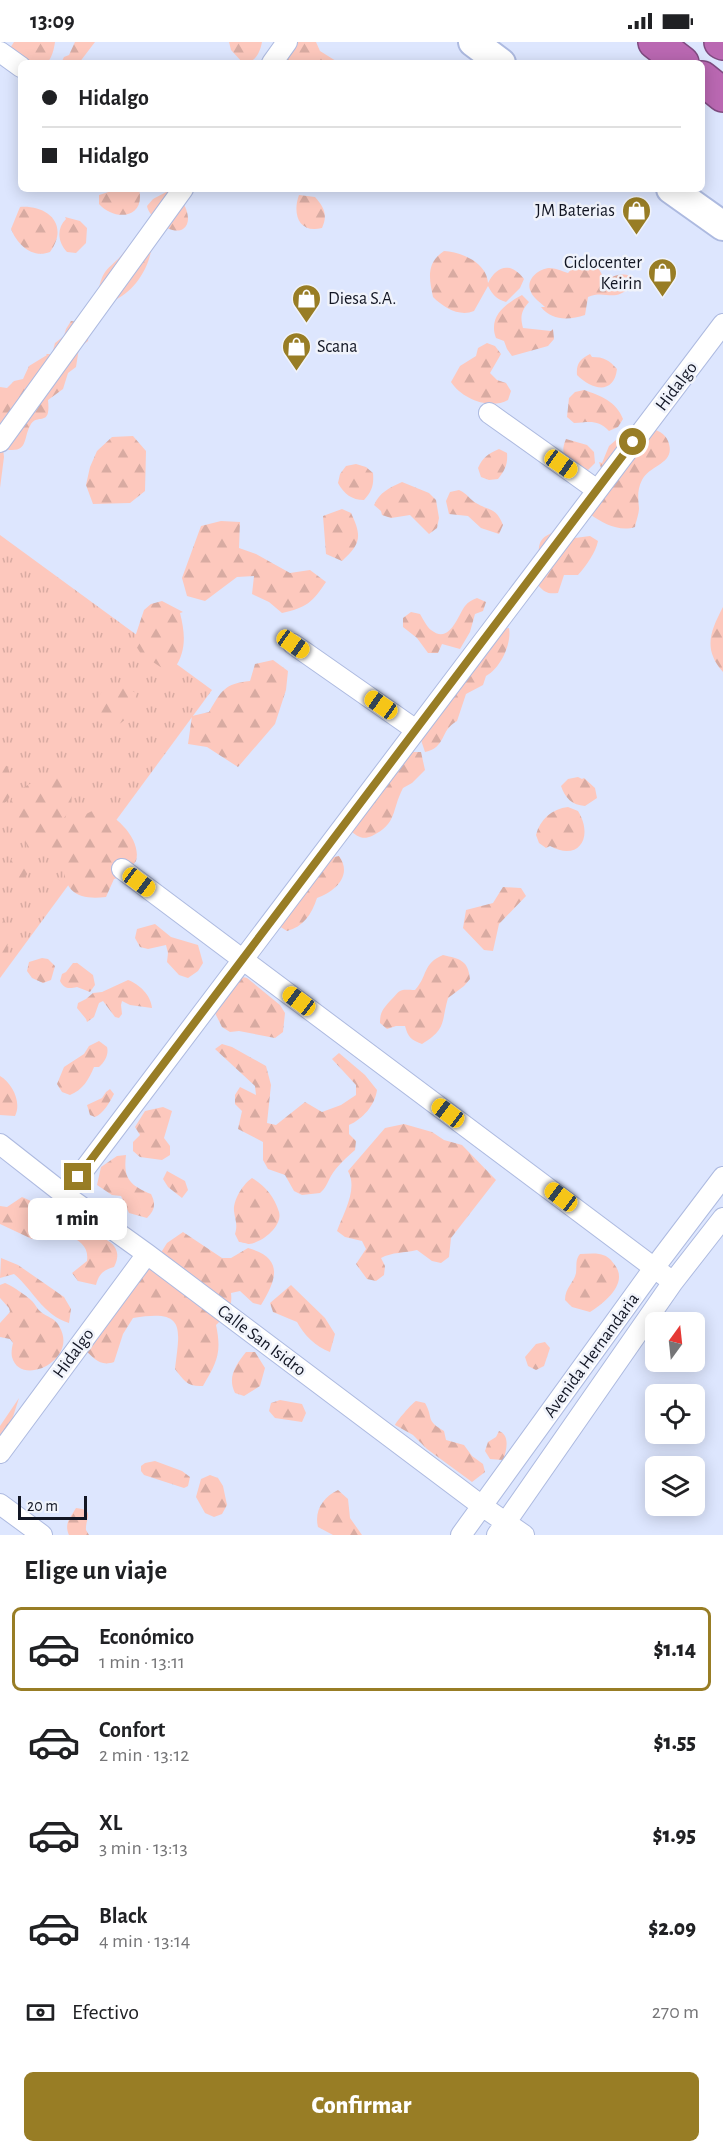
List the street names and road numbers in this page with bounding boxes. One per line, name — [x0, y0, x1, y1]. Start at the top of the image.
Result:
street label: Hidalgo — [653, 359, 701, 415]
street label: Avenida Hernandaria — [541, 1290, 643, 1421]
street label: Calle San Isidro — [214, 1302, 309, 1380]
street label: Hidalgo — [50, 1325, 98, 1382]

